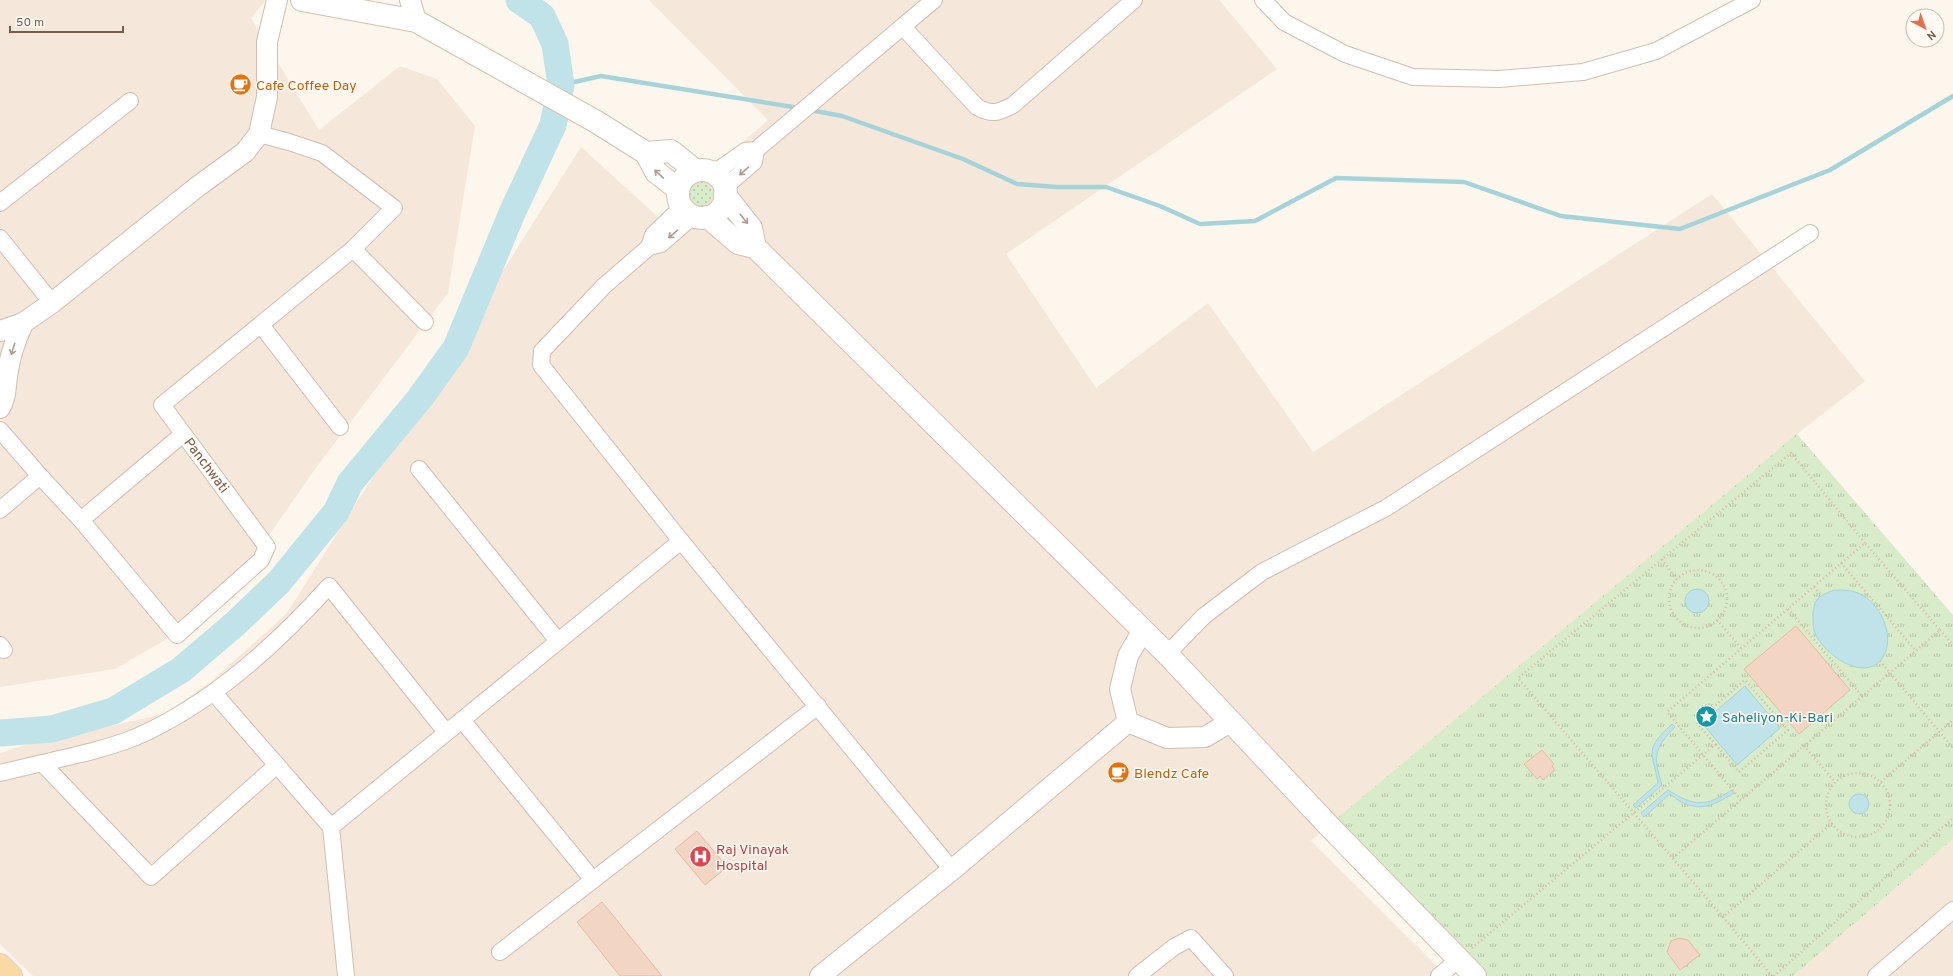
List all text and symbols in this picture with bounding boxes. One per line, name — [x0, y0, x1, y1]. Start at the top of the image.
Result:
scale bar — [10, 8, 123, 34]
north arrow — [1905, 8, 1945, 48]
text: 50 m — [16, 15, 44, 31]
text: N — [1923, 27, 1938, 43]
cafe icon: Cafe Coffee Day — [228, 72, 254, 98]
place label: Cafe Coffee Day — [256, 78, 357, 95]
one-way arrow — [739, 166, 749, 175]
one-way arrow — [654, 169, 664, 178]
one-way arrow — [740, 214, 748, 225]
one-way arrow — [667, 230, 678, 239]
one-way arrow — [9, 343, 16, 356]
street label: Panchwati — [180, 435, 232, 497]
place icon: Saheliyon-Ki-Bari — [1693, 704, 1719, 730]
place label: Saheliyon-Ki-Bari — [1722, 710, 1833, 727]
cafe icon: Blendz Cafe — [1105, 760, 1131, 786]
place label: Blendz Cafe — [1134, 766, 1209, 783]
place label: Raj Vinayak Hospital — [716, 842, 789, 875]
hospital icon: Raj Vinayak Hospital — [688, 844, 714, 870]

